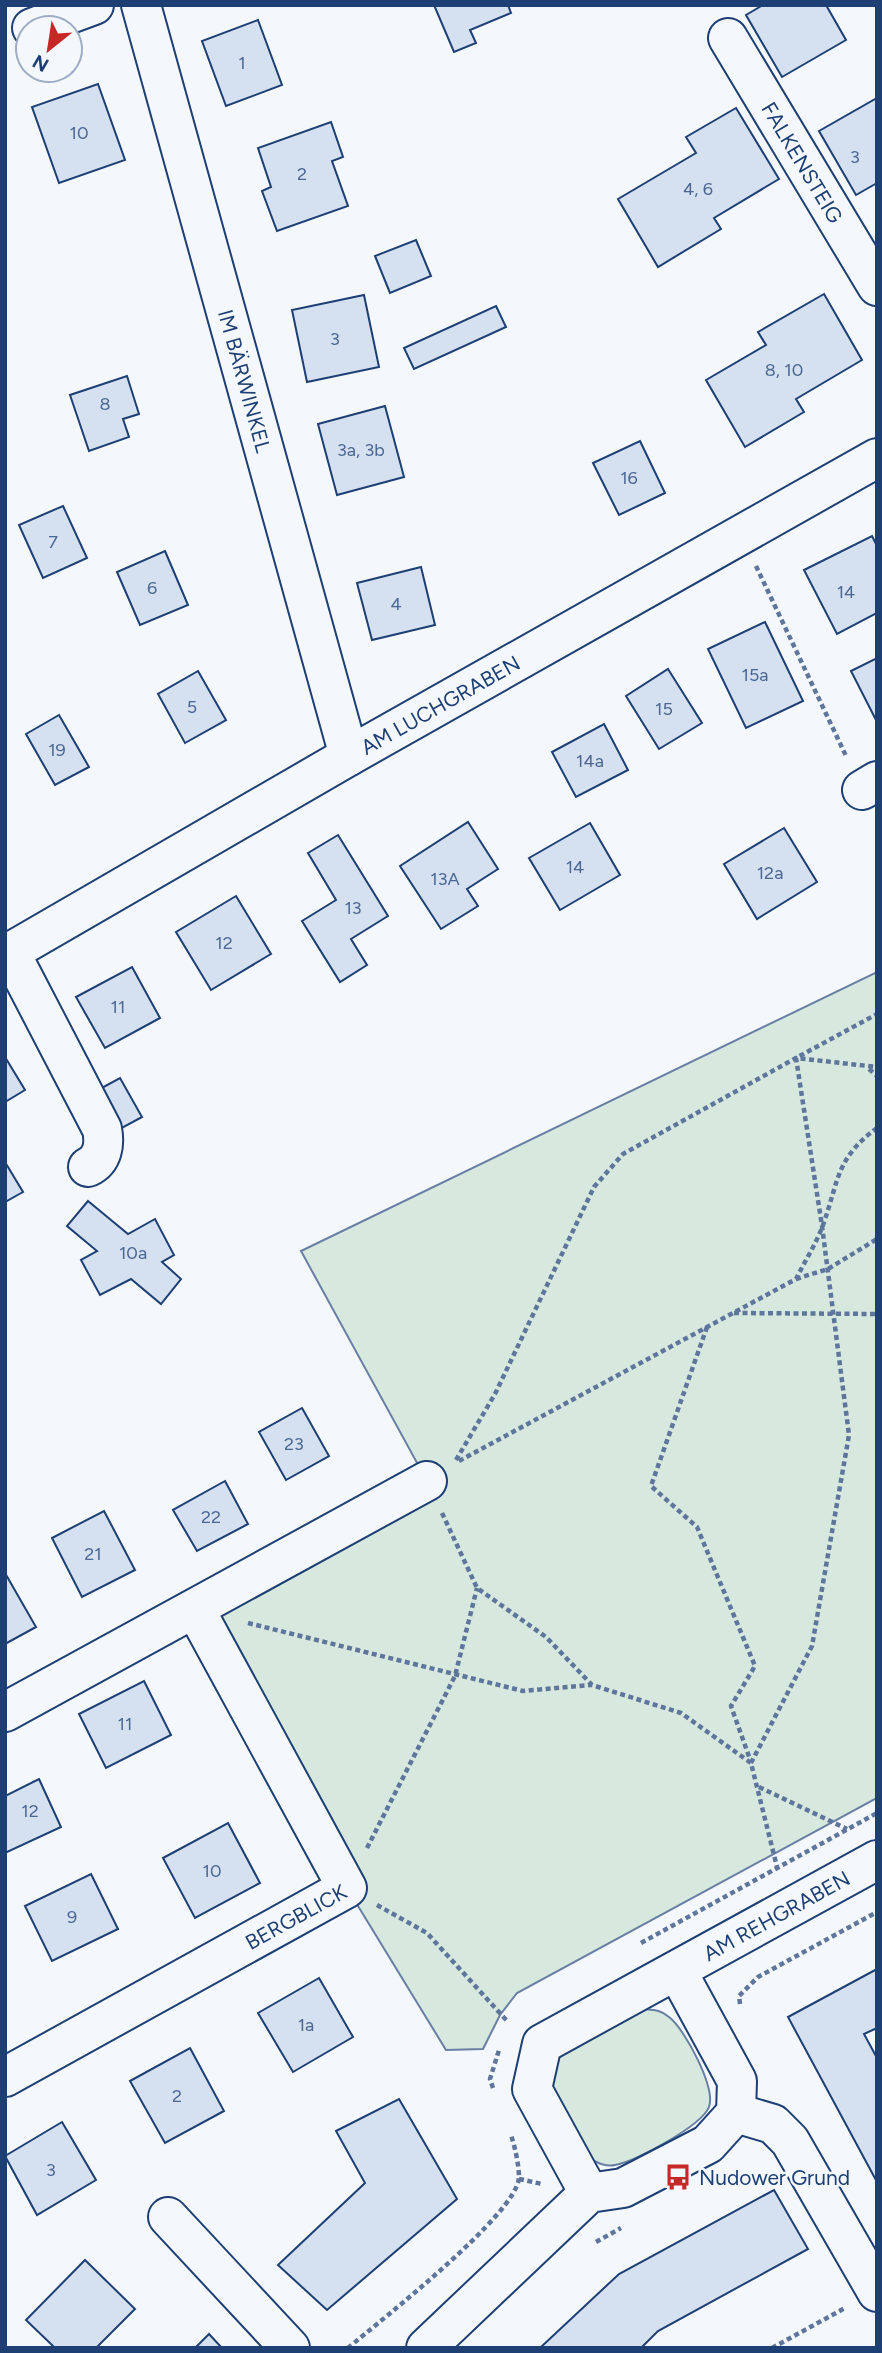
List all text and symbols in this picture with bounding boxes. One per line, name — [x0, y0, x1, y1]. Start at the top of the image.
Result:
north arrow — [14, 14, 84, 84]
text: N — [29, 50, 53, 77]
house number: 1 — [238, 52, 246, 74]
street label: FALKENSTEIG — [757, 97, 849, 227]
house number: 10 — [70, 122, 88, 144]
house number: 3 — [850, 146, 860, 168]
house number: 2 — [297, 163, 307, 185]
house number: 4, 6 — [683, 178, 713, 200]
street label: IM BÄRWINKEL — [213, 307, 277, 455]
house number: 3 — [330, 328, 340, 350]
house number: 8, 10 — [765, 359, 803, 381]
house number: 8 — [99, 393, 111, 415]
house number: 3a, 3b — [337, 439, 385, 461]
house number: 16 — [620, 467, 638, 489]
house number: 7 — [48, 531, 58, 553]
house number: 6 — [147, 577, 157, 599]
house number: 14 — [837, 581, 855, 603]
house number: 4 — [390, 593, 402, 615]
street label: AM LUCHGRABEN — [356, 650, 524, 759]
house number: 15a — [742, 664, 768, 686]
house number: 5 — [187, 696, 197, 718]
house number: 15 — [655, 698, 673, 720]
house number: 19 — [48, 739, 66, 761]
house number: 14a — [576, 750, 604, 772]
house number: 14 — [566, 856, 584, 878]
house number: 12a — [757, 862, 783, 884]
house number: 13A — [430, 868, 460, 890]
house number: 13 — [344, 897, 362, 919]
house number: 12 — [215, 932, 233, 954]
house number: 11 — [111, 996, 125, 1018]
house number: 10a — [119, 1242, 147, 1264]
house number: 23 — [284, 1433, 304, 1455]
house number: 22 — [201, 1506, 221, 1528]
house number: 21 — [84, 1543, 102, 1565]
house number: 11 — [118, 1713, 132, 1735]
house number: 12 — [21, 1800, 39, 1822]
house number: 10 — [203, 1860, 221, 1882]
street label: AM REHGRABEN — [699, 1865, 854, 1966]
street label: BERGBLICK — [241, 1878, 351, 1954]
house number: 9 — [67, 1906, 77, 1928]
house number: 1a — [298, 2014, 314, 2036]
house number: 2 — [172, 2085, 182, 2107]
house number: 3 — [46, 2159, 56, 2181]
bus stop icon: Nudower Grund — [663, 2162, 693, 2192]
place label: Nudower Grund — [699, 2165, 850, 2190]

